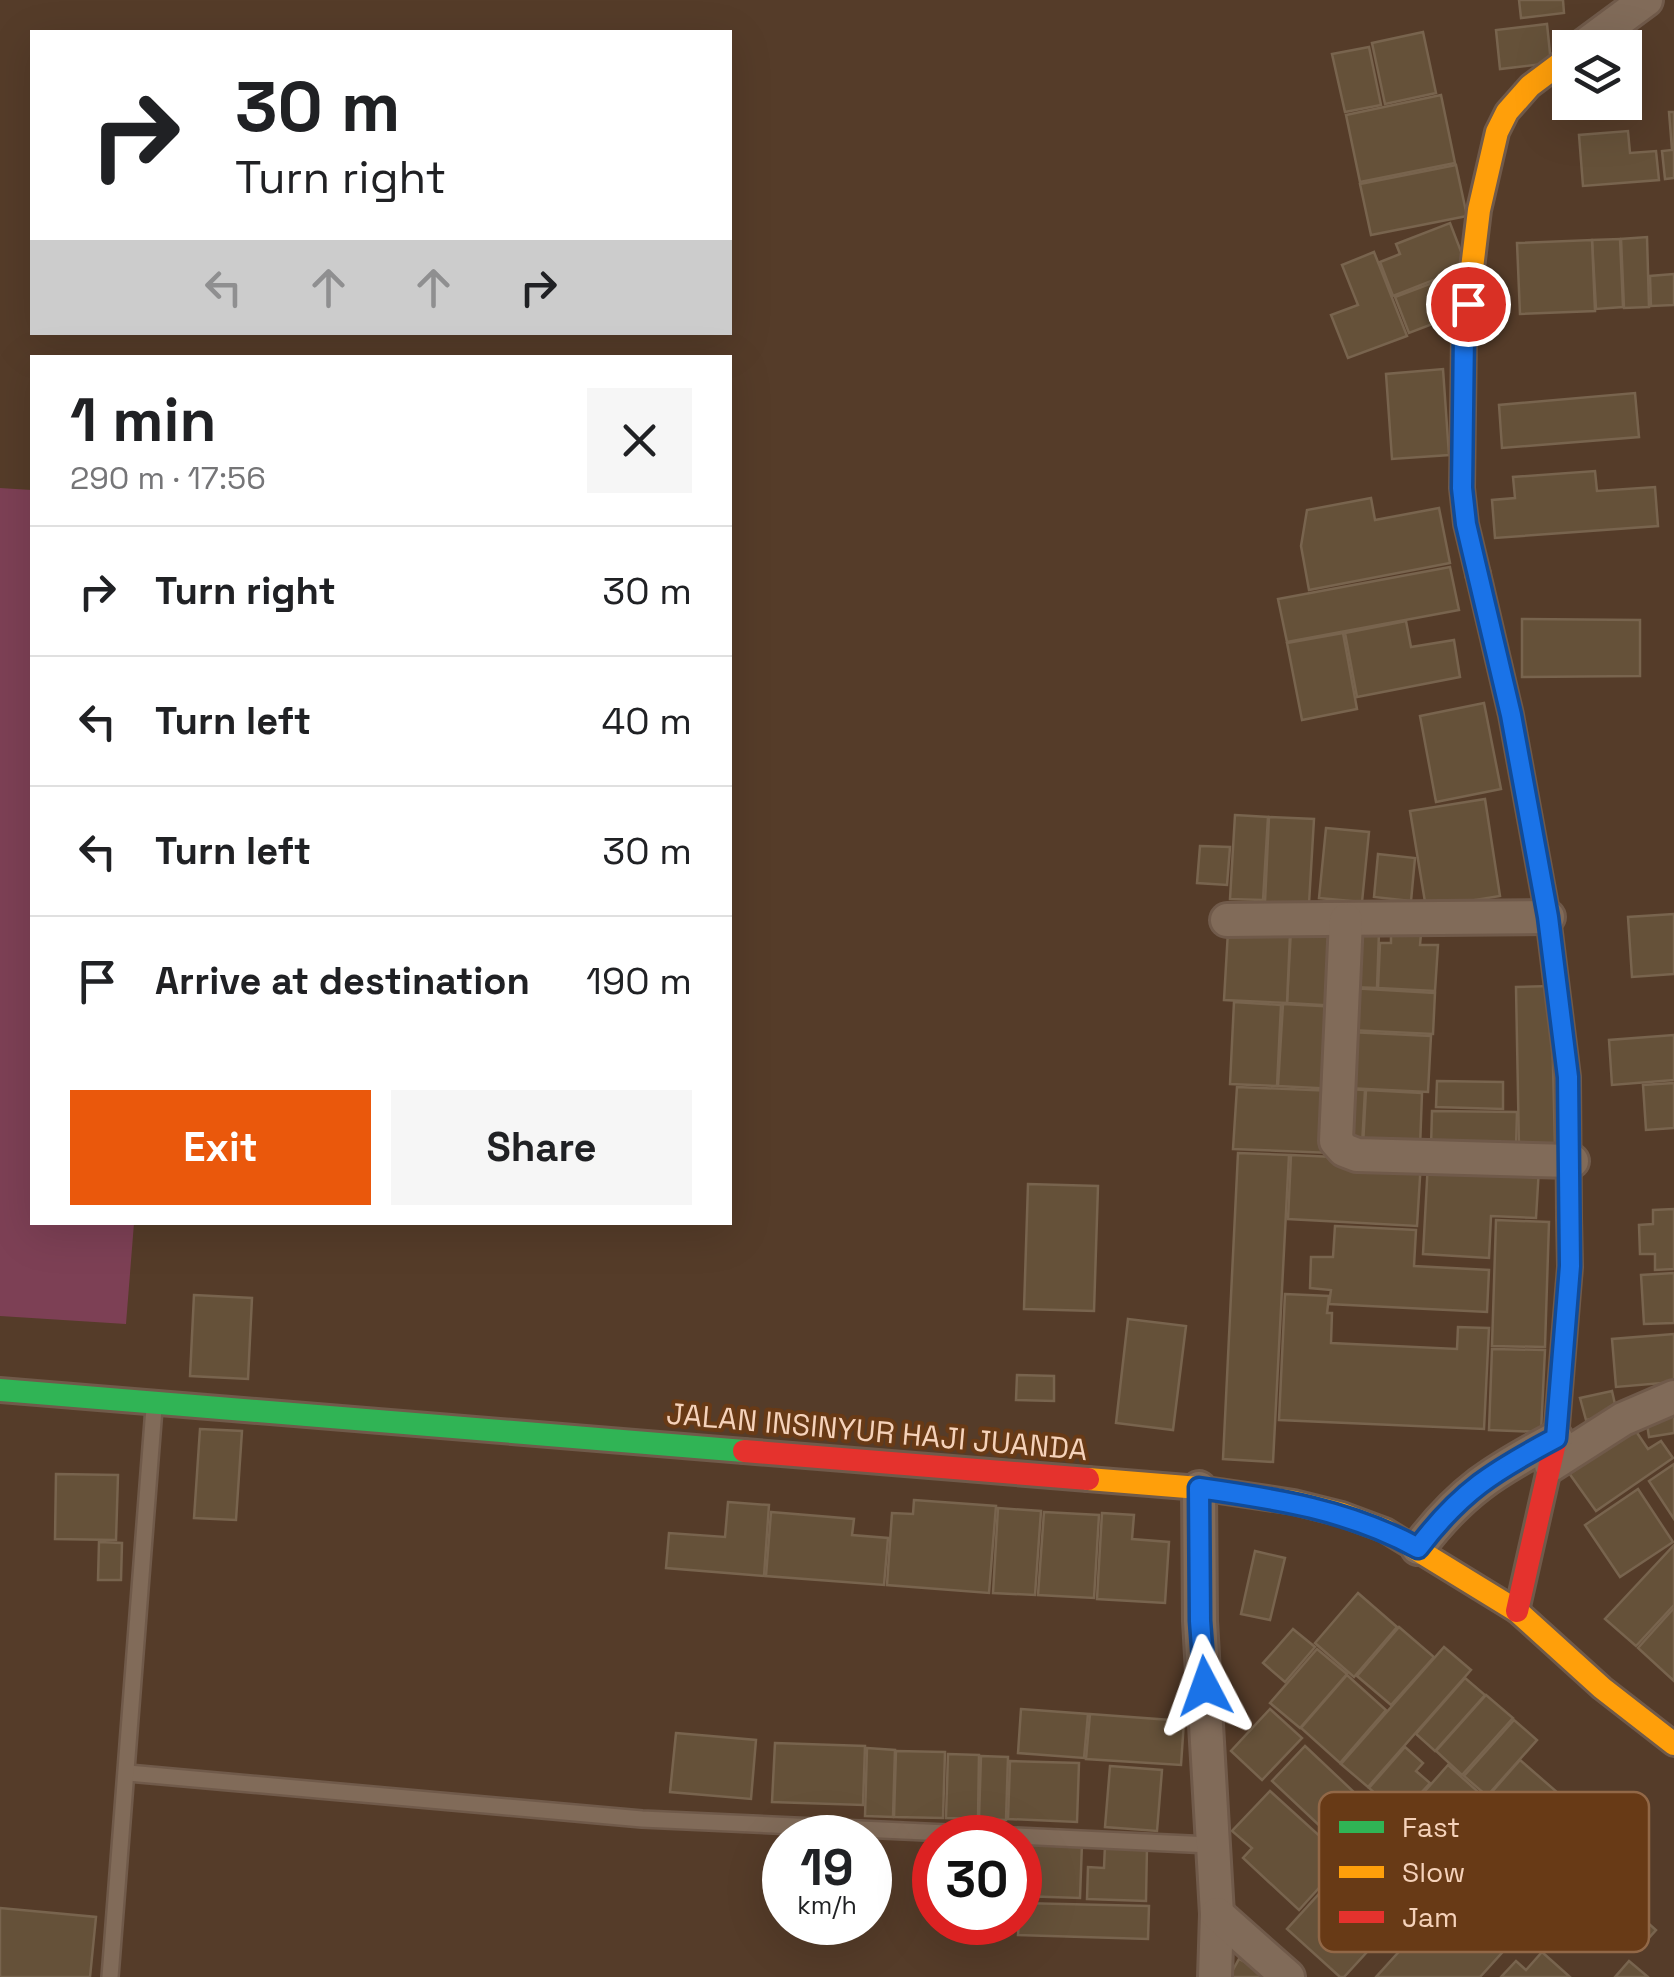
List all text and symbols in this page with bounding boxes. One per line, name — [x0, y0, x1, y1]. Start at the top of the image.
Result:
map controls — [1552, 30, 1642, 120]
button: layers — [1552, 30, 1642, 120]
text: 30 m — [235, 62, 400, 151]
icon: right — [70, 70, 200, 200]
text: Turn right — [235, 149, 446, 206]
icon: left — [196, 260, 251, 315]
icon: ahead — [301, 260, 356, 315]
icon: ahead — [406, 260, 461, 315]
icon: right — [511, 260, 566, 315]
pin — [1426, 262, 1511, 347]
icon: arrive — [1441, 277, 1496, 332]
text: 1 min — [70, 382, 217, 459]
button: close — [587, 388, 692, 493]
text: 290 m · 17:56 — [70, 458, 266, 498]
icon: right — [70, 564, 125, 619]
text: Turn right — [155, 567, 336, 615]
text: 30 m — [602, 567, 692, 615]
icon: left — [70, 694, 125, 749]
text: Turn left — [155, 697, 311, 745]
text: 40 m — [601, 697, 692, 745]
icon: left — [70, 824, 125, 879]
text: Turn left — [155, 827, 311, 875]
text: 30 m — [602, 827, 692, 875]
icon: arrive — [70, 954, 125, 1009]
text: Arrive at destination — [155, 957, 530, 1005]
text: 190 m — [586, 957, 692, 1005]
button: Exit — [70, 1090, 371, 1205]
button: Share — [391, 1090, 692, 1205]
street label: JALAN INSINYUR HAJI JUANDA — [665, 1394, 1089, 1469]
position arrow — [1153, 1634, 1257, 1738]
legend — [1319, 1792, 1649, 1952]
text: Fast — [1402, 1809, 1460, 1845]
speed limit sign: 30 — [912, 1815, 1042, 1945]
text: 19 — [800, 1836, 854, 1900]
text: Slow — [1402, 1854, 1465, 1890]
text: km/h — [797, 1889, 857, 1921]
text: Jam — [1402, 1899, 1458, 1935]

